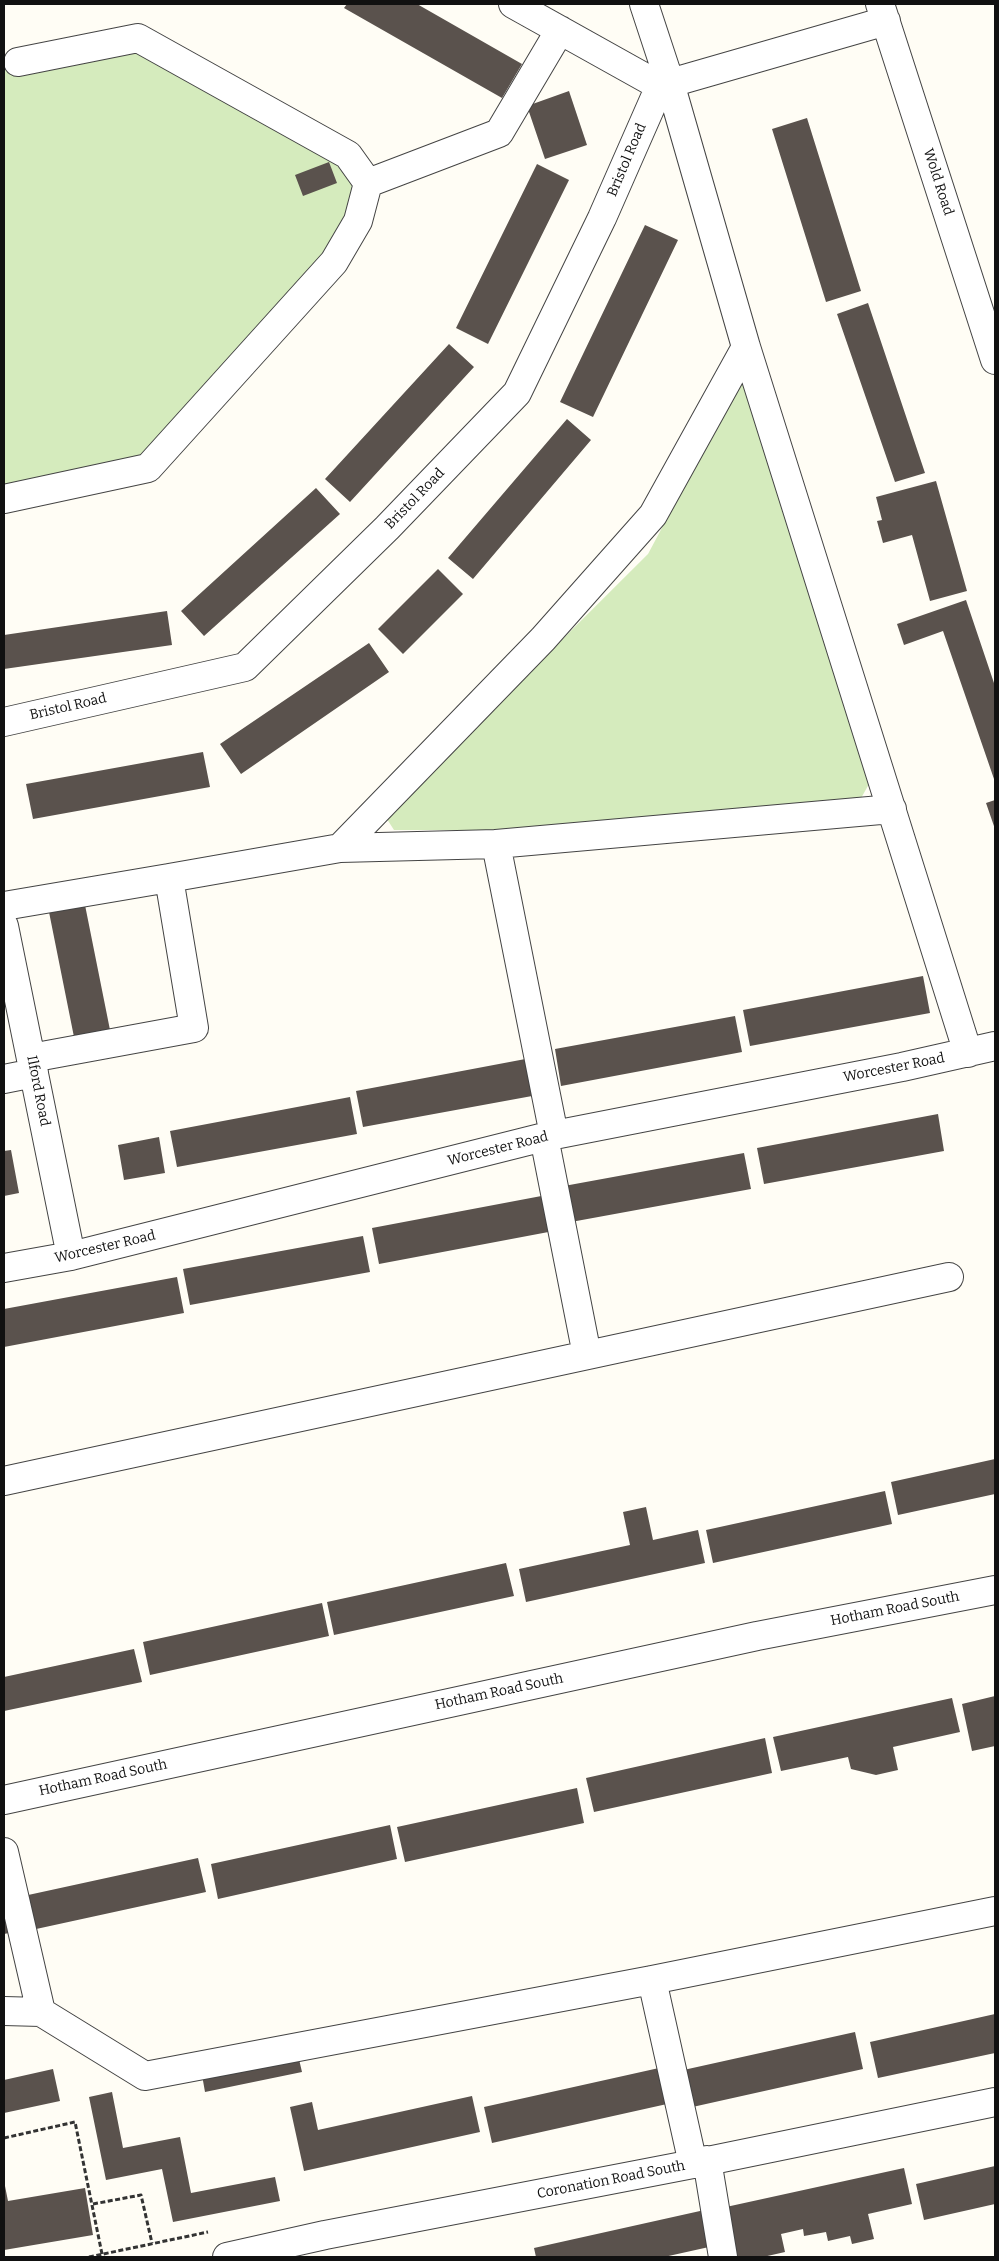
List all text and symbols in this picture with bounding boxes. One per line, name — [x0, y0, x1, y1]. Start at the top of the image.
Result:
street label: Bristol Road — [604, 121, 650, 199]
street label: Wold Road — [919, 146, 957, 218]
street label: Bristol Road — [382, 465, 448, 533]
street label: Bristol Road — [28, 690, 108, 724]
street label: Worcester Road — [842, 1050, 946, 1086]
street label: Ilford Road — [23, 1054, 53, 1128]
street label: Worcester Road — [446, 1128, 550, 1170]
street label: Worcester Road — [53, 1227, 157, 1267]
street label: Hotham Road South — [829, 1588, 961, 1630]
street label: Hotham Road South — [433, 1670, 565, 1714]
street label: Hotham Road South — [37, 1756, 169, 1800]
street label: Coronation Road South — [536, 2157, 686, 2203]

